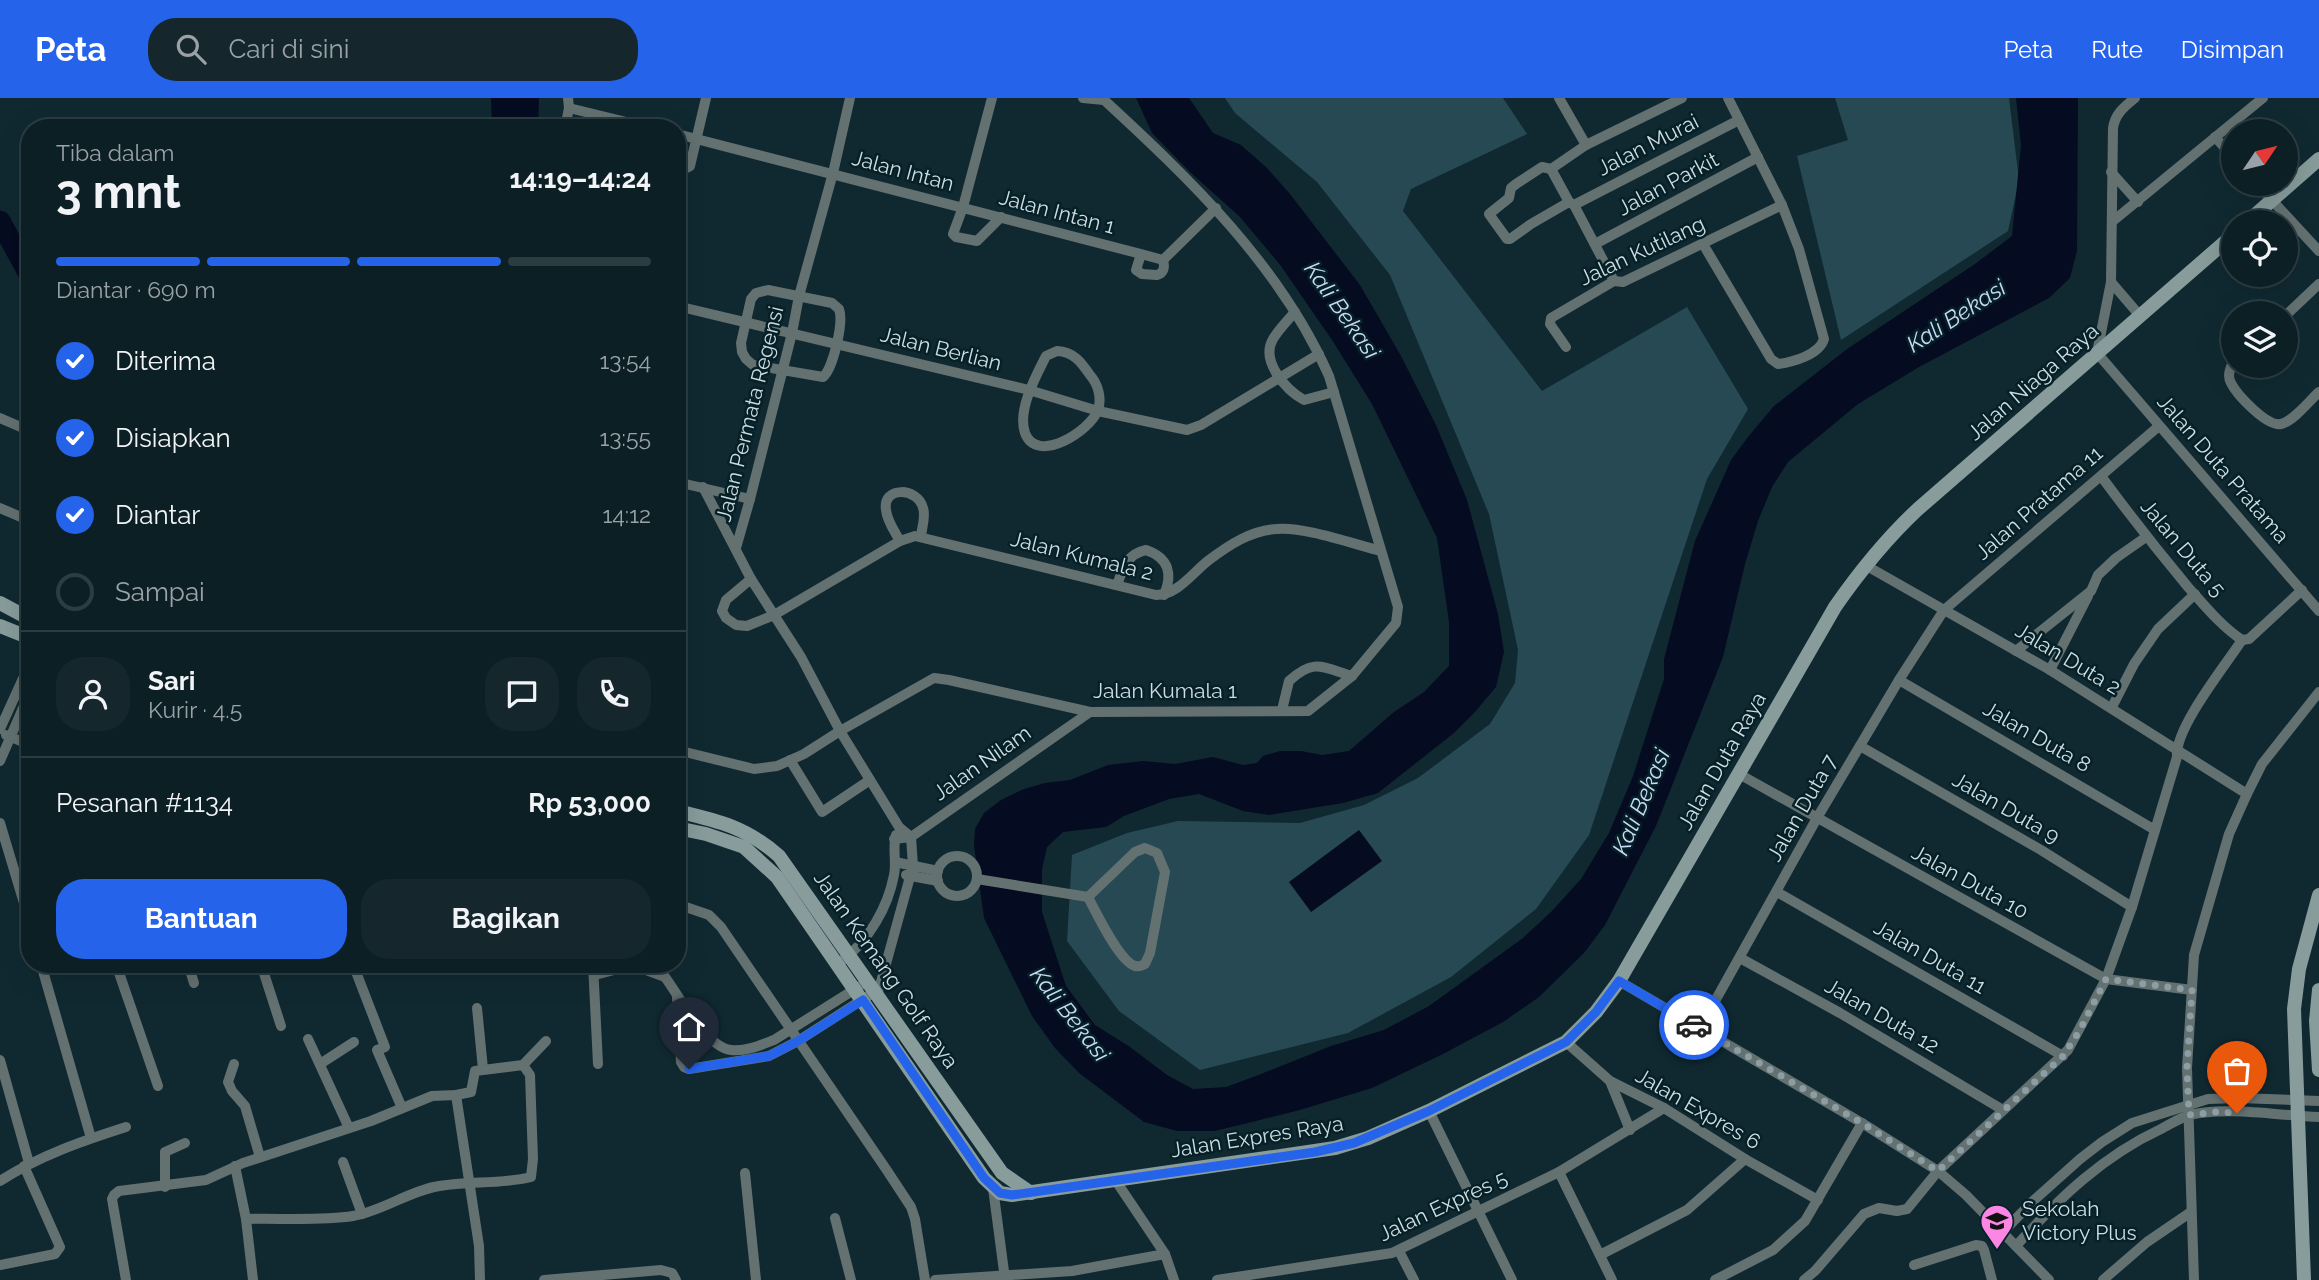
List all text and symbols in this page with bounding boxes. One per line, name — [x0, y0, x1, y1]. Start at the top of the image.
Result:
search box — [148, 18, 638, 81]
text: Peta — [35, 30, 106, 69]
icon: search — [172, 30, 210, 68]
text: Cari di sini — [228, 34, 349, 64]
text: Peta — [2003, 35, 2053, 64]
text: Rute — [2091, 35, 2143, 64]
text: Disimpan — [2181, 35, 2284, 64]
street label: Jalan Murai — [1593, 108, 1703, 181]
north arrow — [2221, 119, 2298, 196]
map controls — [2221, 119, 2298, 378]
text: Tiba dalam — [56, 139, 174, 166]
street label: Jalan Intan — [850, 145, 957, 196]
street label: Jalan Parkit — [1613, 147, 1722, 221]
text: 14:19–14:24 — [509, 164, 651, 194]
text: 3 mnt — [56, 165, 181, 219]
street label: Jalan Intan 1 — [997, 184, 1118, 239]
button: locate — [2221, 210, 2298, 287]
street label: Jalan Kutilang — [1575, 211, 1709, 291]
water label: Kali Bekasi — [1299, 256, 1386, 364]
water label: Kali Bekasi — [1901, 273, 2011, 358]
text: Diantar · 690 m — [56, 276, 216, 303]
button: layers — [2221, 301, 2298, 378]
street label: Jalan Permata Regensi — [711, 304, 788, 524]
street label: Jalan Niaga Raya — [1962, 318, 2103, 445]
street label: Jalan Berlian — [878, 321, 1004, 376]
icon: check — [56, 342, 94, 380]
text: Diterima — [115, 346, 216, 376]
text: 13:54 — [599, 347, 651, 374]
street label: Jalan Duta Pratama — [2152, 389, 2295, 548]
icon: check — [56, 419, 94, 457]
text: Disiapkan — [115, 423, 231, 453]
text: 13:55 — [599, 424, 651, 451]
street label: Jalan Pratama 11 — [1970, 441, 2107, 565]
street label: Jalan Duta 5 — [2136, 494, 2231, 601]
icon: check — [56, 496, 94, 534]
text: Diantar — [115, 500, 200, 530]
text: 14:12 — [602, 501, 651, 528]
street label: Jalan Kumala 2 — [1008, 526, 1156, 585]
text: Sampai — [115, 577, 205, 607]
street label: Jalan Duta 2 — [2011, 617, 2125, 700]
button: person — [56, 657, 130, 731]
button: chat — [485, 657, 559, 731]
button: phone — [577, 657, 651, 731]
text: Sari — [148, 666, 196, 696]
street label: Jalan Kumala 1 — [1093, 678, 1237, 703]
street label: Jalan Duta Raya — [1672, 688, 1771, 834]
text: Kurir · 4.5 — [148, 696, 242, 723]
street label: Jalan Duta 8 — [1979, 696, 2095, 777]
street label: Jalan Nilam — [928, 720, 1035, 805]
water label: Kali Bekasi — [1606, 744, 1675, 859]
street label: Jalan Duta 7 — [1761, 749, 1842, 865]
street label: Jalan Duta 9 — [1948, 767, 2064, 848]
text: Pesanan #1134 — [56, 788, 233, 818]
text: Rp 53,000 — [528, 788, 651, 818]
street label: Jalan Duta 10 — [1908, 839, 2033, 924]
street label: Jalan Kemang Golf Raya — [809, 866, 964, 1073]
button: Bantuan — [56, 879, 347, 959]
button: Bagikan — [361, 879, 651, 959]
street label: Jalan Duta 11 — [1870, 914, 1991, 999]
water label: Kali Bekasi — [1025, 961, 1116, 1067]
street label: Jalan Duta 12 — [1821, 973, 1944, 1058]
courier — [1659, 990, 1729, 1060]
pin — [659, 997, 719, 1069]
icon: car — [1675, 1006, 1713, 1044]
icon: home — [670, 1008, 708, 1046]
pin — [2207, 1041, 2267, 1113]
icon: bag — [2218, 1052, 2256, 1090]
street label: Jalan Expres 6 — [1631, 1063, 1765, 1154]
street label: Jalan Expres Raya — [1169, 1111, 1345, 1163]
street label: Jalan Expres 5 — [1375, 1165, 1511, 1246]
place label: Sekolah Victory Plus — [2022, 1196, 2137, 1245]
school or university icon: Sekolah Victory Plus — [1978, 1202, 2016, 1251]

